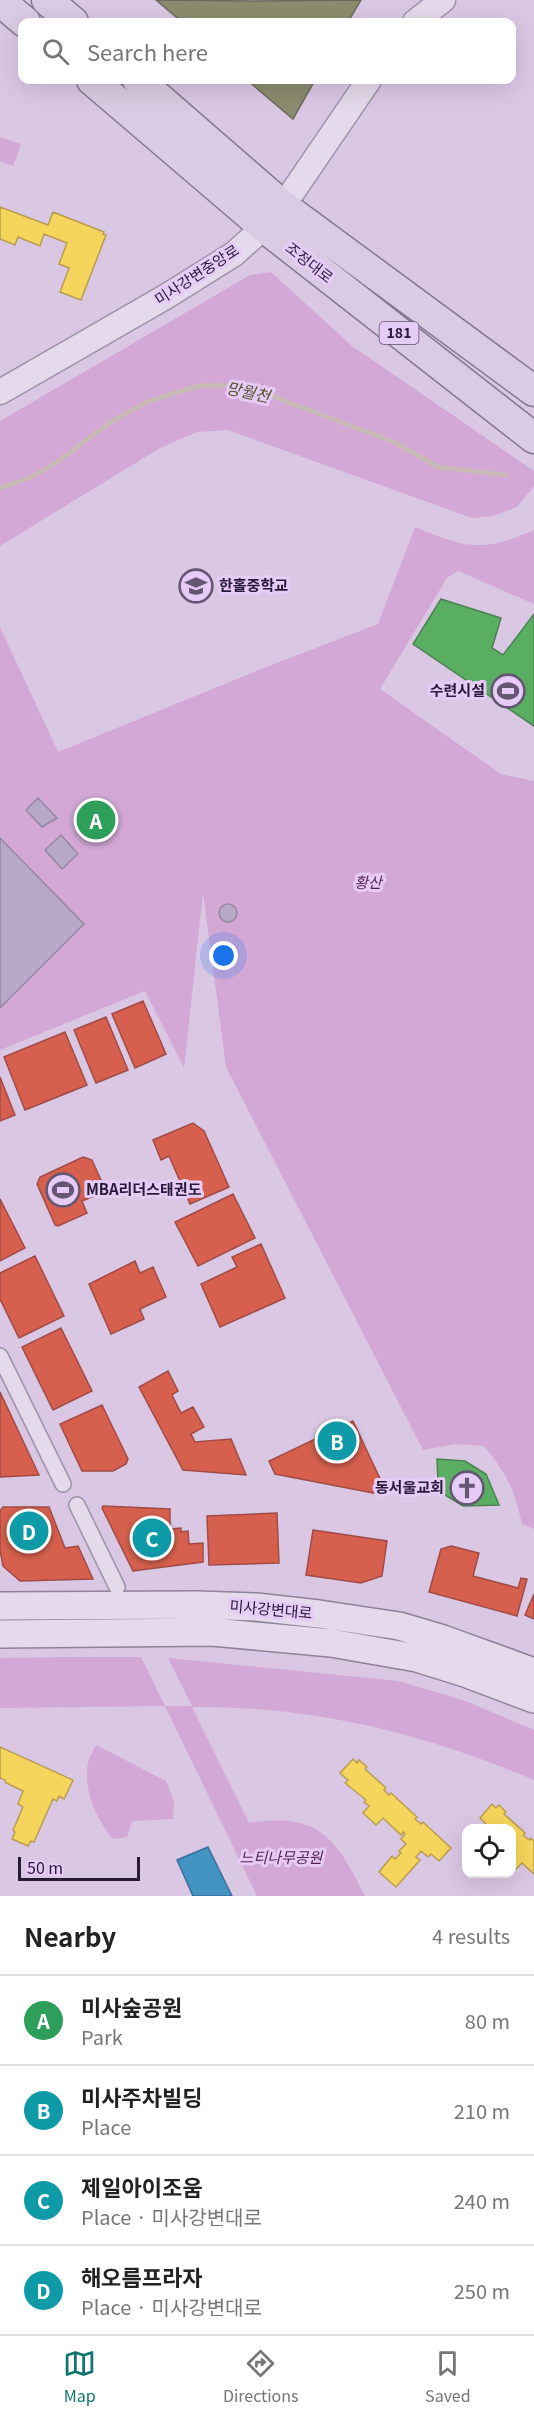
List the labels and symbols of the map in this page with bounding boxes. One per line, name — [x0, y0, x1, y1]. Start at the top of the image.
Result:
street label: 조정대로 — [282, 237, 338, 287]
street label: 미사강변중앙로 — [150, 239, 242, 309]
road number: 181 — [380, 322, 418, 344]
water label: 망월천 — [224, 375, 275, 408]
school or university icon: 한홀중학교 — [178, 568, 214, 604]
place label: 한홀중학교 — [219, 574, 288, 595]
sports icon: 수련시설 — [490, 673, 526, 709]
place label: 수련시설 — [430, 679, 485, 700]
pin: A — [76, 798, 116, 842]
park label: 황산 — [354, 871, 384, 892]
your location — [209, 941, 238, 970]
sports icon: MBA리더스태권도 — [45, 1172, 81, 1208]
place label: MBA리더스태권도 — [86, 1178, 202, 1199]
pin: B — [318, 1418, 356, 1464]
church icon: 동서울교회 — [449, 1470, 485, 1506]
place label: 동서울교회 — [375, 1476, 444, 1497]
pin: D — [9, 1508, 48, 1553]
pin: C — [132, 1516, 172, 1560]
street label: 미사강변대로 — [229, 1594, 313, 1623]
park label: 느티나무공원 — [240, 1846, 324, 1867]
scale bar — [18, 1854, 140, 1882]

